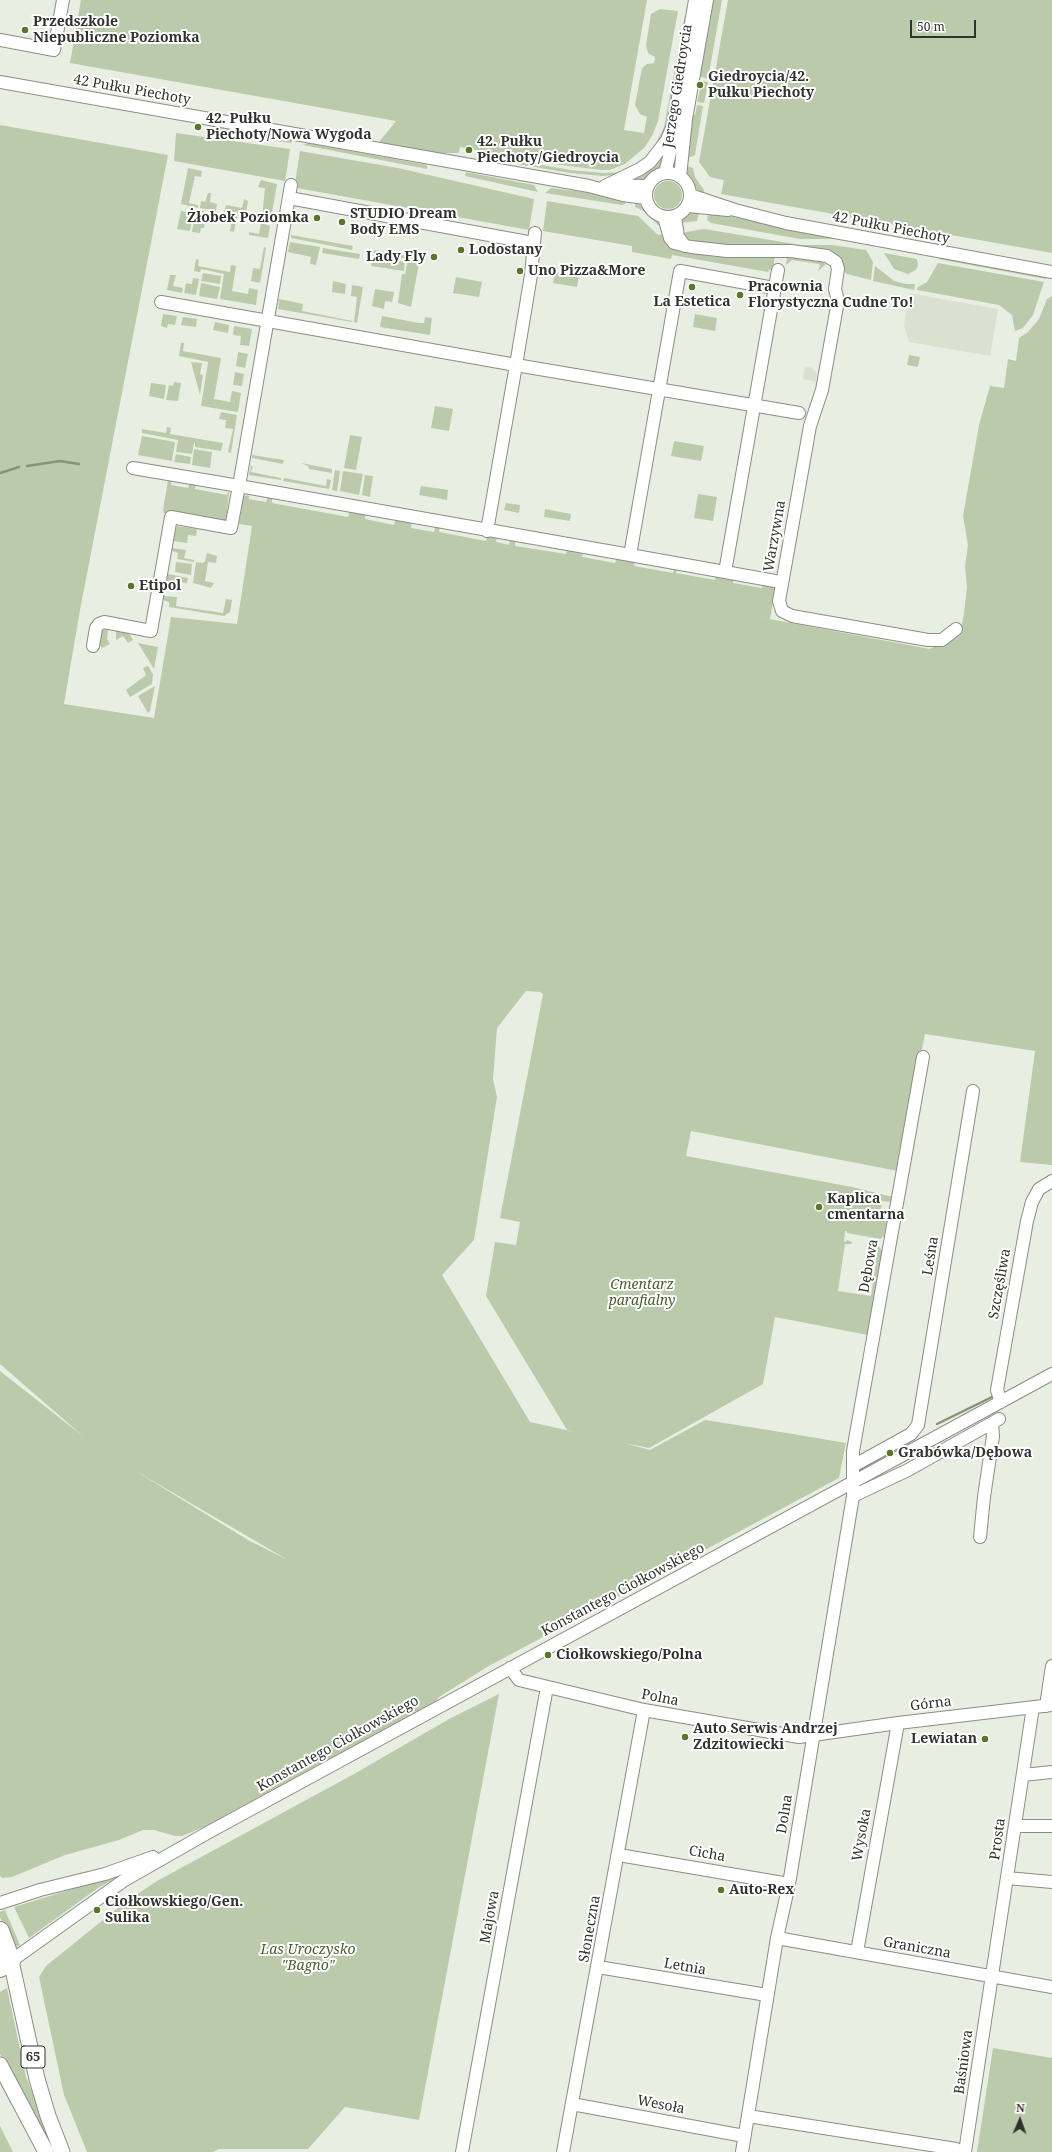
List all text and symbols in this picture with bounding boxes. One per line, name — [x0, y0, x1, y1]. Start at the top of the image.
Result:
scale bar — [912, 12, 978, 38]
place label: Przedszkole Niepubliczne Poziomka — [33, 14, 200, 46]
text: 50 m — [917, 18, 945, 35]
street label: Jerzego Giedroycia — [660, 23, 696, 149]
marker: Przedszkole Niepubliczne Poziomka — [20, 25, 30, 35]
place label: Giedroycia/42. Pułku Piechoty — [708, 69, 814, 102]
street label: 42 Pułku Piechoty — [72, 71, 192, 109]
marker: Giedroycia/42. Pułku Piechoty — [695, 80, 705, 90]
place label: 42. Pułku Piechoty/Nowa Wygoda — [206, 111, 372, 144]
marker: 42. Pułku Piechoty/Nowa Wygoda — [193, 122, 203, 132]
place label: 42. Pułku Piechoty/Giedroycia — [477, 134, 619, 166]
marker: 42. Pułku Piechoty/Giedroycia — [464, 145, 474, 155]
place label: STUDIO Dream Body EMS — [350, 206, 457, 238]
street label: 42 Pułku Piechoty — [831, 208, 951, 248]
place label: Żłobek Poziomka — [187, 210, 309, 226]
marker: Żłobek Poziomka — [312, 213, 322, 223]
marker: STUDIO Dream Body EMS — [337, 217, 347, 227]
place label: Lodostany — [469, 242, 542, 258]
marker: Lodostany — [456, 245, 466, 255]
place label: Lady Fly — [366, 249, 426, 265]
marker: Lady Fly — [429, 252, 439, 262]
place label: Uno Pizza&More — [528, 263, 646, 279]
marker: Uno Pizza&More — [515, 266, 525, 276]
place label: Pracownia Florystyczna Cudne To! — [748, 279, 914, 312]
marker: La Estetica — [687, 282, 697, 292]
marker: Pracownia Florystyczna Cudne To! — [735, 290, 745, 300]
place label: La Estetica — [653, 294, 731, 310]
street label: Warzywna — [760, 499, 790, 573]
place label: Etipol — [139, 578, 181, 594]
marker: Etipol — [126, 581, 136, 591]
place label: Kaplica cmentarna — [827, 1191, 905, 1224]
marker: Kaplica cmentarna — [814, 1202, 824, 1212]
street label: Leśna — [920, 1235, 942, 1277]
street label: Dębowa — [856, 1238, 882, 1294]
street label: Szczęśliwa — [986, 1247, 1014, 1321]
park label: Cmentarz parafialny — [609, 1277, 675, 1310]
place label: Grabówka/Dębowa — [898, 1445, 1032, 1461]
marker: Grabówka/Dębowa — [885, 1448, 895, 1458]
street label: Konstantego Ciołkowskiego — [539, 1540, 707, 1640]
place label: Ciołkowskiego/Polna — [556, 1647, 702, 1663]
marker: Ciołkowskiego/Polna — [543, 1650, 553, 1660]
street label: Polna — [640, 1686, 680, 1710]
street label: Konstantego Ciołkowskiego — [254, 1692, 422, 1796]
street label: Górna — [909, 1693, 953, 1715]
place label: Auto Serwis Andrzej Zdzitowiecki — [693, 1721, 838, 1754]
place label: Lewiatan — [911, 1731, 977, 1747]
marker: Auto Serwis Andrzej Zdzitowiecki — [680, 1732, 690, 1742]
marker: Lewiatan — [980, 1734, 990, 1744]
street label: Dolna — [774, 1793, 796, 1835]
street label: Wysoka — [849, 1807, 875, 1863]
street label: Prosta — [987, 1817, 1009, 1861]
street label: Cicha — [687, 1843, 727, 1865]
place label: Auto-Rex — [729, 1882, 794, 1898]
marker: Auto-Rex — [716, 1885, 726, 1895]
street label: Majowa — [477, 1889, 503, 1945]
place label: Ciołkowskiego/Gen. Sulika — [105, 1894, 243, 1926]
street label: Słoneczna — [576, 1894, 604, 1964]
marker: Ciołkowskiego/Gen. Sulika — [92, 1905, 102, 1915]
street label: Graniczna — [882, 1934, 952, 1962]
park label: Las Uroczysko "Bagno" — [260, 1942, 356, 1974]
street label: Letnia — [663, 1955, 707, 1979]
street label: Baśniowa — [951, 2029, 977, 2095]
road number: 65 — [21, 2046, 45, 2068]
street label: Wesoła — [636, 2092, 686, 2118]
north arrow — [1000, 2100, 1040, 2140]
text: N — [1016, 2100, 1025, 2115]

